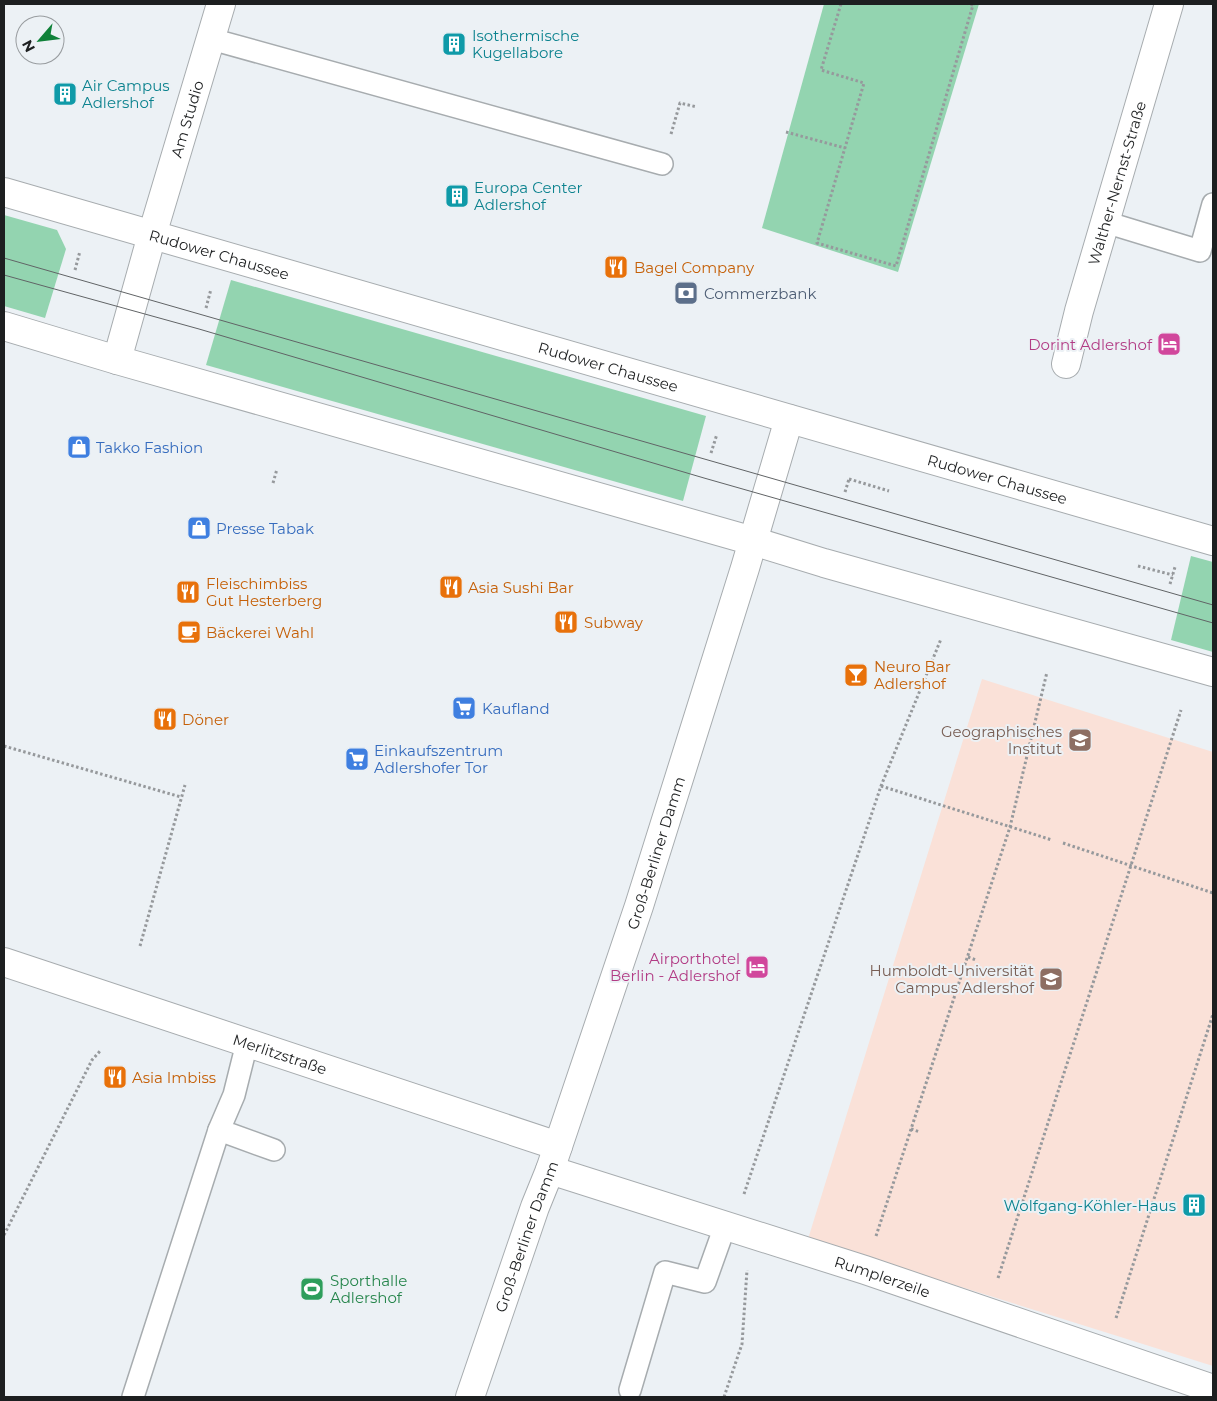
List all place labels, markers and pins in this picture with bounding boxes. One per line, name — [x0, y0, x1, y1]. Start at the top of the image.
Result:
place label: Isothermische Kugellabore — [472, 26, 579, 62]
building icon: Isothermische Kugellabore — [441, 31, 467, 57]
place label: Air Campus Adlershof — [82, 76, 170, 112]
building icon: Air Campus Adlershof — [52, 81, 78, 107]
place label: Europa Center Adlershof — [474, 178, 583, 214]
building icon: Europa Center Adlershof — [444, 183, 470, 209]
restaurant icon: Bagel Company — [603, 254, 629, 280]
place label: Bagel Company — [634, 258, 755, 277]
bank icon: Commerzbank — [673, 280, 699, 306]
place label: Commerzbank — [704, 284, 816, 303]
hotel icon: Dorint Adlershof — [1156, 331, 1182, 357]
place label: Dorint Adlershof — [1028, 335, 1153, 354]
shop icon: Takko Fashion — [66, 434, 92, 460]
place label: Takko Fashion — [96, 438, 203, 457]
shop icon: Presse Tabak — [186, 515, 212, 541]
place label: Presse Tabak — [216, 519, 314, 538]
place label: Fleischimbiss Gut Hesterberg — [206, 574, 322, 610]
restaurant icon: Asia Sushi Bar — [438, 574, 464, 600]
place label: Asia Sushi Bar — [468, 578, 574, 597]
restaurant icon: Fleischimbiss Gut Hesterberg — [175, 579, 201, 605]
restaurant icon: Subway — [553, 609, 579, 635]
place label: Subway — [584, 613, 644, 632]
cafe icon: Bäckerei Wahl — [176, 619, 202, 645]
place label: Bäckerei Wahl — [206, 623, 314, 642]
place label: Neuro Bar Adlershof — [874, 657, 951, 693]
bar icon: Neuro Bar Adlershof — [843, 662, 869, 688]
supermarket icon: Kaufland — [451, 695, 477, 721]
place label: Kaufland — [482, 699, 550, 718]
restaurant icon: Döner — [152, 706, 178, 732]
place label: Döner — [182, 710, 229, 729]
place label: Geographisches Institut — [941, 722, 1062, 758]
school or university icon: Geographisches Institut — [1067, 727, 1093, 753]
place label: Einkaufszentrum Adlershofer Tor — [374, 741, 503, 777]
supermarket icon: Einkaufszentrum Adlershofer Tor — [344, 746, 370, 772]
place label: Airporthotel Berlin - Adlershof — [610, 949, 741, 985]
hotel icon: Airporthotel Berlin - Adlershof — [744, 954, 770, 980]
place label: Humboldt-Universität Campus Adlershof — [870, 961, 1035, 997]
school or university icon: Humboldt-Universität Campus Adlershof — [1038, 966, 1064, 992]
restaurant icon: Asia Imbiss — [102, 1064, 128, 1090]
place label: Asia Imbiss — [132, 1068, 216, 1087]
building icon: Wolfgang-Köhler-Haus — [1181, 1192, 1207, 1218]
place label: Wolfgang-Köhler-Haus — [1004, 1196, 1176, 1215]
place label: Sporthalle Adlershof — [330, 1271, 407, 1307]
sports icon: Sporthalle Adlershof — [299, 1276, 325, 1302]

